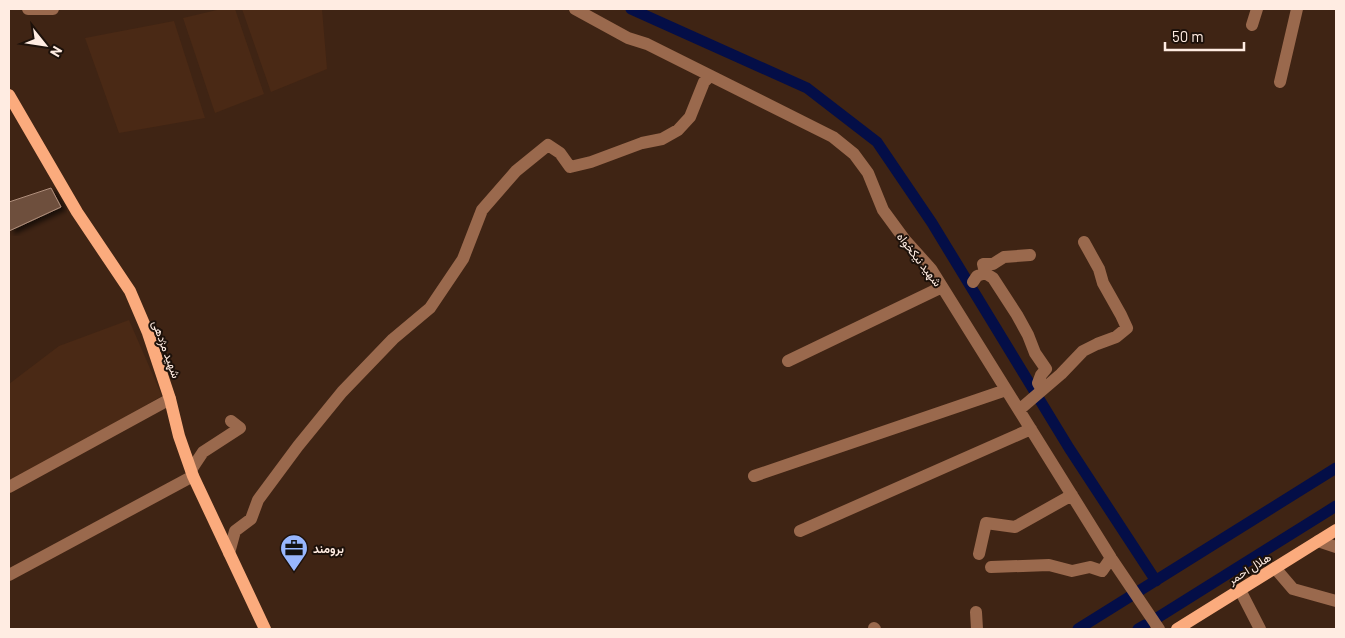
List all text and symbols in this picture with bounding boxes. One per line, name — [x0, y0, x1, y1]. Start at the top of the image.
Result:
north arrow — [20, 20, 70, 70]
scale bar — [1165, 20, 1244, 52]
text: 50 m — [1172, 27, 1204, 45]
text: N — [47, 43, 66, 60]
street label: شهید نیکخواه — [893, 229, 945, 290]
street label: شهید مژدهی — [148, 318, 184, 381]
office icon: برومند — [279, 533, 309, 572]
place label: برومند — [313, 541, 344, 557]
street label: هلال احمر — [1224, 549, 1274, 589]

